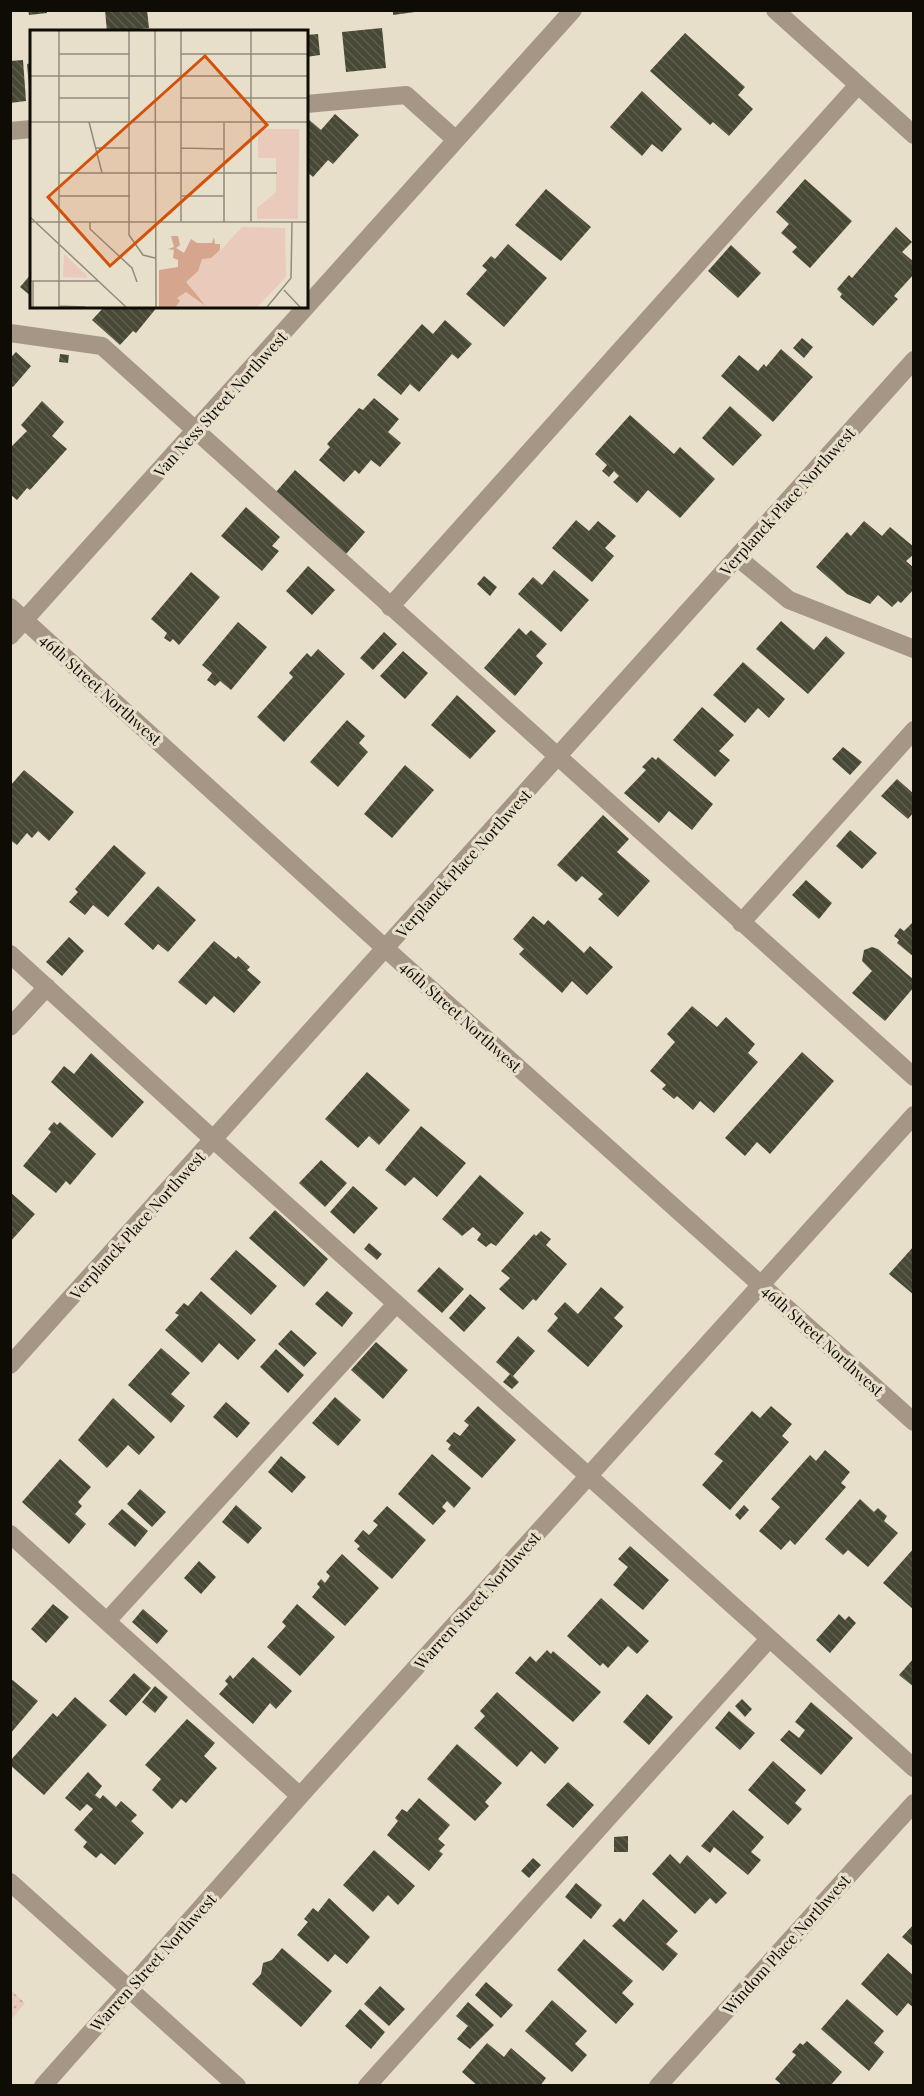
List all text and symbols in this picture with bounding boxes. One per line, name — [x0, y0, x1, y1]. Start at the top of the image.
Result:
inset map — [30, 30, 308, 308]
street label: Van Ness Street Northwest — [148, 326, 291, 482]
street label: Verplanck Place Northwest — [714, 422, 859, 580]
street label: 46th Street Northwest — [36, 629, 167, 749]
street label: Verplanck Place Northwest — [390, 784, 535, 942]
street label: 46th Street Northwest — [396, 956, 527, 1076]
street label: Verplanck Place Northwest — [64, 1146, 209, 1304]
street label: 46th Street Northwest — [758, 1280, 889, 1400]
street label: Warren Street Northwest — [409, 1526, 545, 1674]
street label: Windom Place Northwest — [717, 1869, 855, 2019]
street label: Warren Street Northwest — [85, 1888, 221, 2036]

